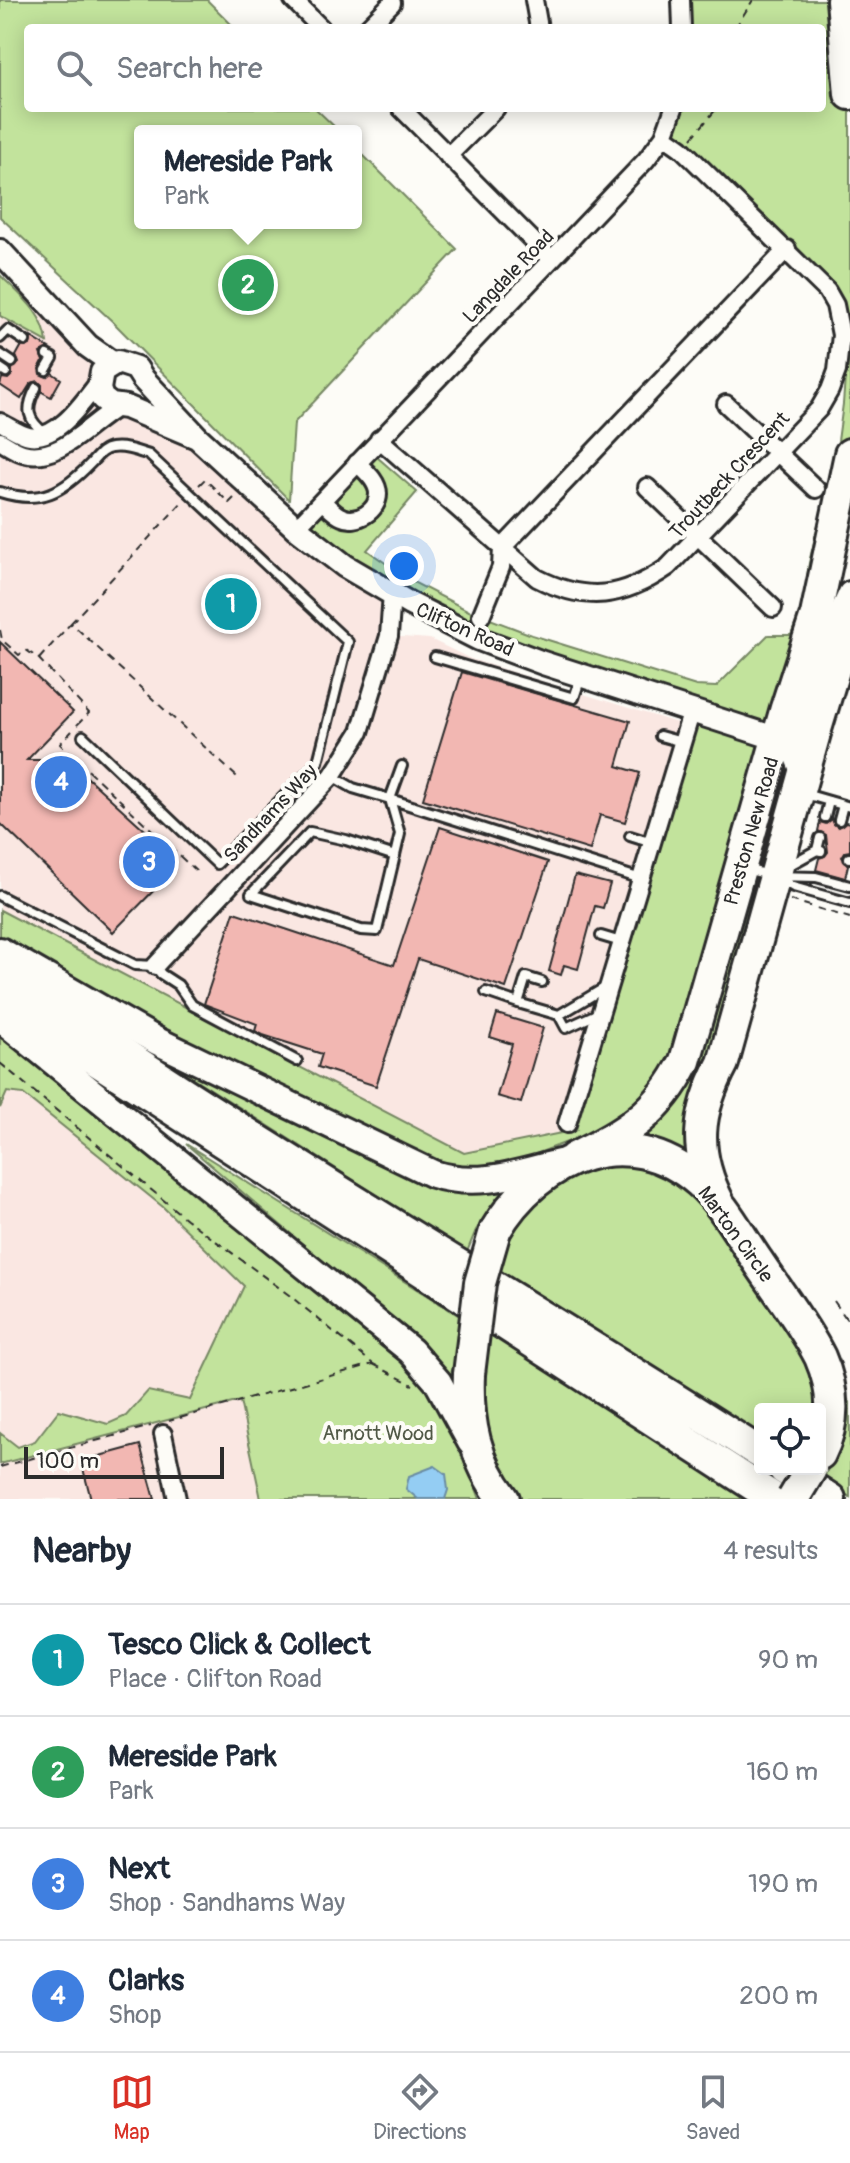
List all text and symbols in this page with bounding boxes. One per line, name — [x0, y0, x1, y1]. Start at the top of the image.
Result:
search box — [24, 24, 826, 112]
icon: search — [52, 46, 96, 90]
text: Search here — [116, 50, 263, 87]
popup — [134, 125, 362, 229]
text: Mereside Park — [164, 143, 332, 180]
text: Park — [164, 180, 209, 212]
street label: Langdale Road — [457, 224, 559, 328]
pin: 2 — [222, 255, 274, 315]
street label: Troutbeck Crescent — [664, 406, 796, 544]
your location — [384, 546, 424, 586]
pin: 1 — [205, 574, 257, 634]
street label: Clifton Road — [412, 597, 518, 662]
pin: 4 — [35, 752, 87, 812]
street label: Preston New Road — [718, 754, 785, 908]
street label: Sandhams Way — [218, 758, 323, 868]
pin: 3 — [123, 832, 175, 892]
street label: Marton Circle — [692, 1181, 779, 1287]
map controls — [754, 1403, 826, 1475]
button: locate — [754, 1403, 826, 1475]
park label: Arnott Wood — [322, 1421, 434, 1446]
scale bar — [24, 1443, 224, 1479]
text: 100 m — [36, 1447, 99, 1475]
text: Nearby — [32, 1530, 131, 1573]
text: 4 results — [723, 1535, 818, 1567]
text: Tesco Click & Collect — [108, 1626, 370, 1663]
text: 1 — [53, 1644, 63, 1676]
text: 90 m — [758, 1644, 818, 1676]
text: Place · Clifton Road — [108, 1663, 322, 1695]
text: Mereside Park — [108, 1738, 277, 1775]
text: 2 — [51, 1756, 65, 1788]
text: 160 m — [746, 1756, 818, 1788]
text: Park — [108, 1775, 154, 1807]
text: Next — [108, 1850, 170, 1887]
text: 3 — [51, 1868, 65, 1900]
text: 190 m — [748, 1868, 818, 1900]
text: Shop · Sandhams Way — [108, 1887, 345, 1919]
text: Clarks — [108, 1962, 184, 1999]
text: 4 — [50, 1980, 66, 2012]
text: 200 m — [739, 1980, 818, 2012]
text: Shop — [108, 1999, 162, 2031]
tab: Map — [110, 2070, 154, 2146]
tab: Directions — [373, 2070, 466, 2146]
tab: Saved — [686, 2070, 740, 2146]

